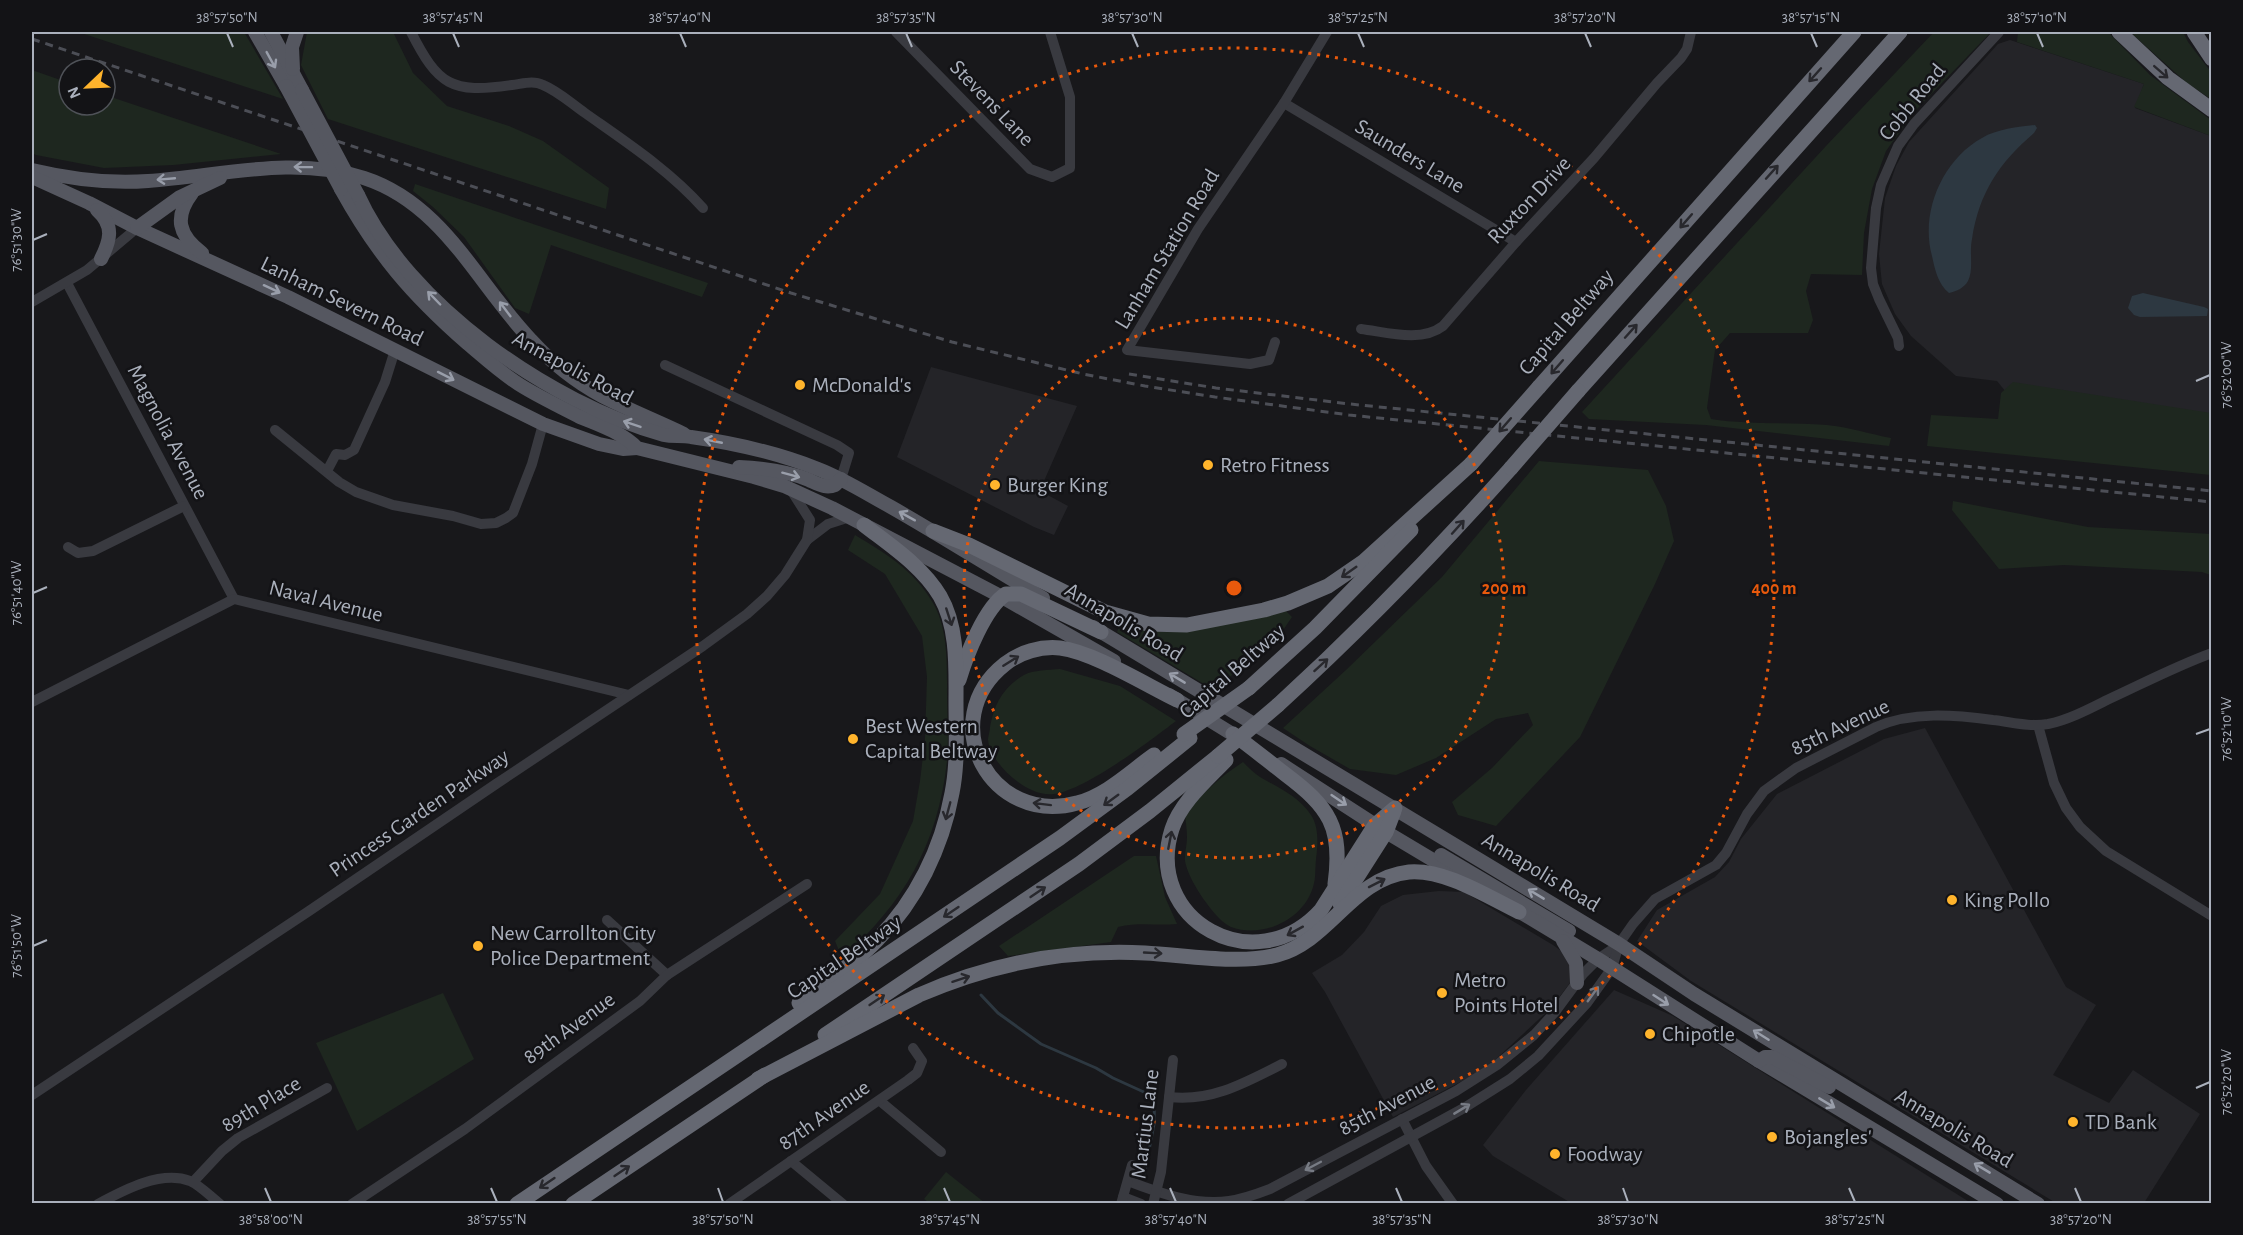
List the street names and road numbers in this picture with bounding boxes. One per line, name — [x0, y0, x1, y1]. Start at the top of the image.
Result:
street label: Stevens Lane — [946, 56, 1038, 150]
street label: Cobb Road — [1875, 59, 1949, 145]
street label: Saunders Lane — [1351, 115, 1469, 197]
street label: Ruxton Drive — [1483, 152, 1575, 248]
street label: Lanham Station Road — [1111, 165, 1223, 333]
street label: Lanham Severn Road — [257, 252, 427, 350]
street label: Capital Beltway — [1514, 264, 1618, 379]
street label: Annapolis Road — [509, 327, 637, 409]
street label: Magnolia Avenue — [123, 361, 213, 503]
street label: Naval Avenue — [267, 576, 385, 626]
street label: Annapolis Road — [1061, 578, 1187, 666]
street label: Capital Beltway — [1175, 619, 1290, 723]
street label: 85th Avenue — [1787, 695, 1893, 759]
street label: Princess Garden Parkway — [325, 744, 513, 881]
street label: Annapolis Road — [1478, 828, 1604, 916]
street label: Capital Beltway — [783, 911, 905, 1003]
street label: 89th Avenue — [519, 988, 619, 1068]
street label: Martius Lane — [1127, 1068, 1163, 1180]
street label: 85th Avenue — [1335, 1070, 1439, 1140]
street label: 89th Place — [217, 1072, 305, 1136]
street label: 87th Avenue — [774, 1076, 874, 1154]
street label: Annapolis Road — [1891, 1084, 2017, 1172]

